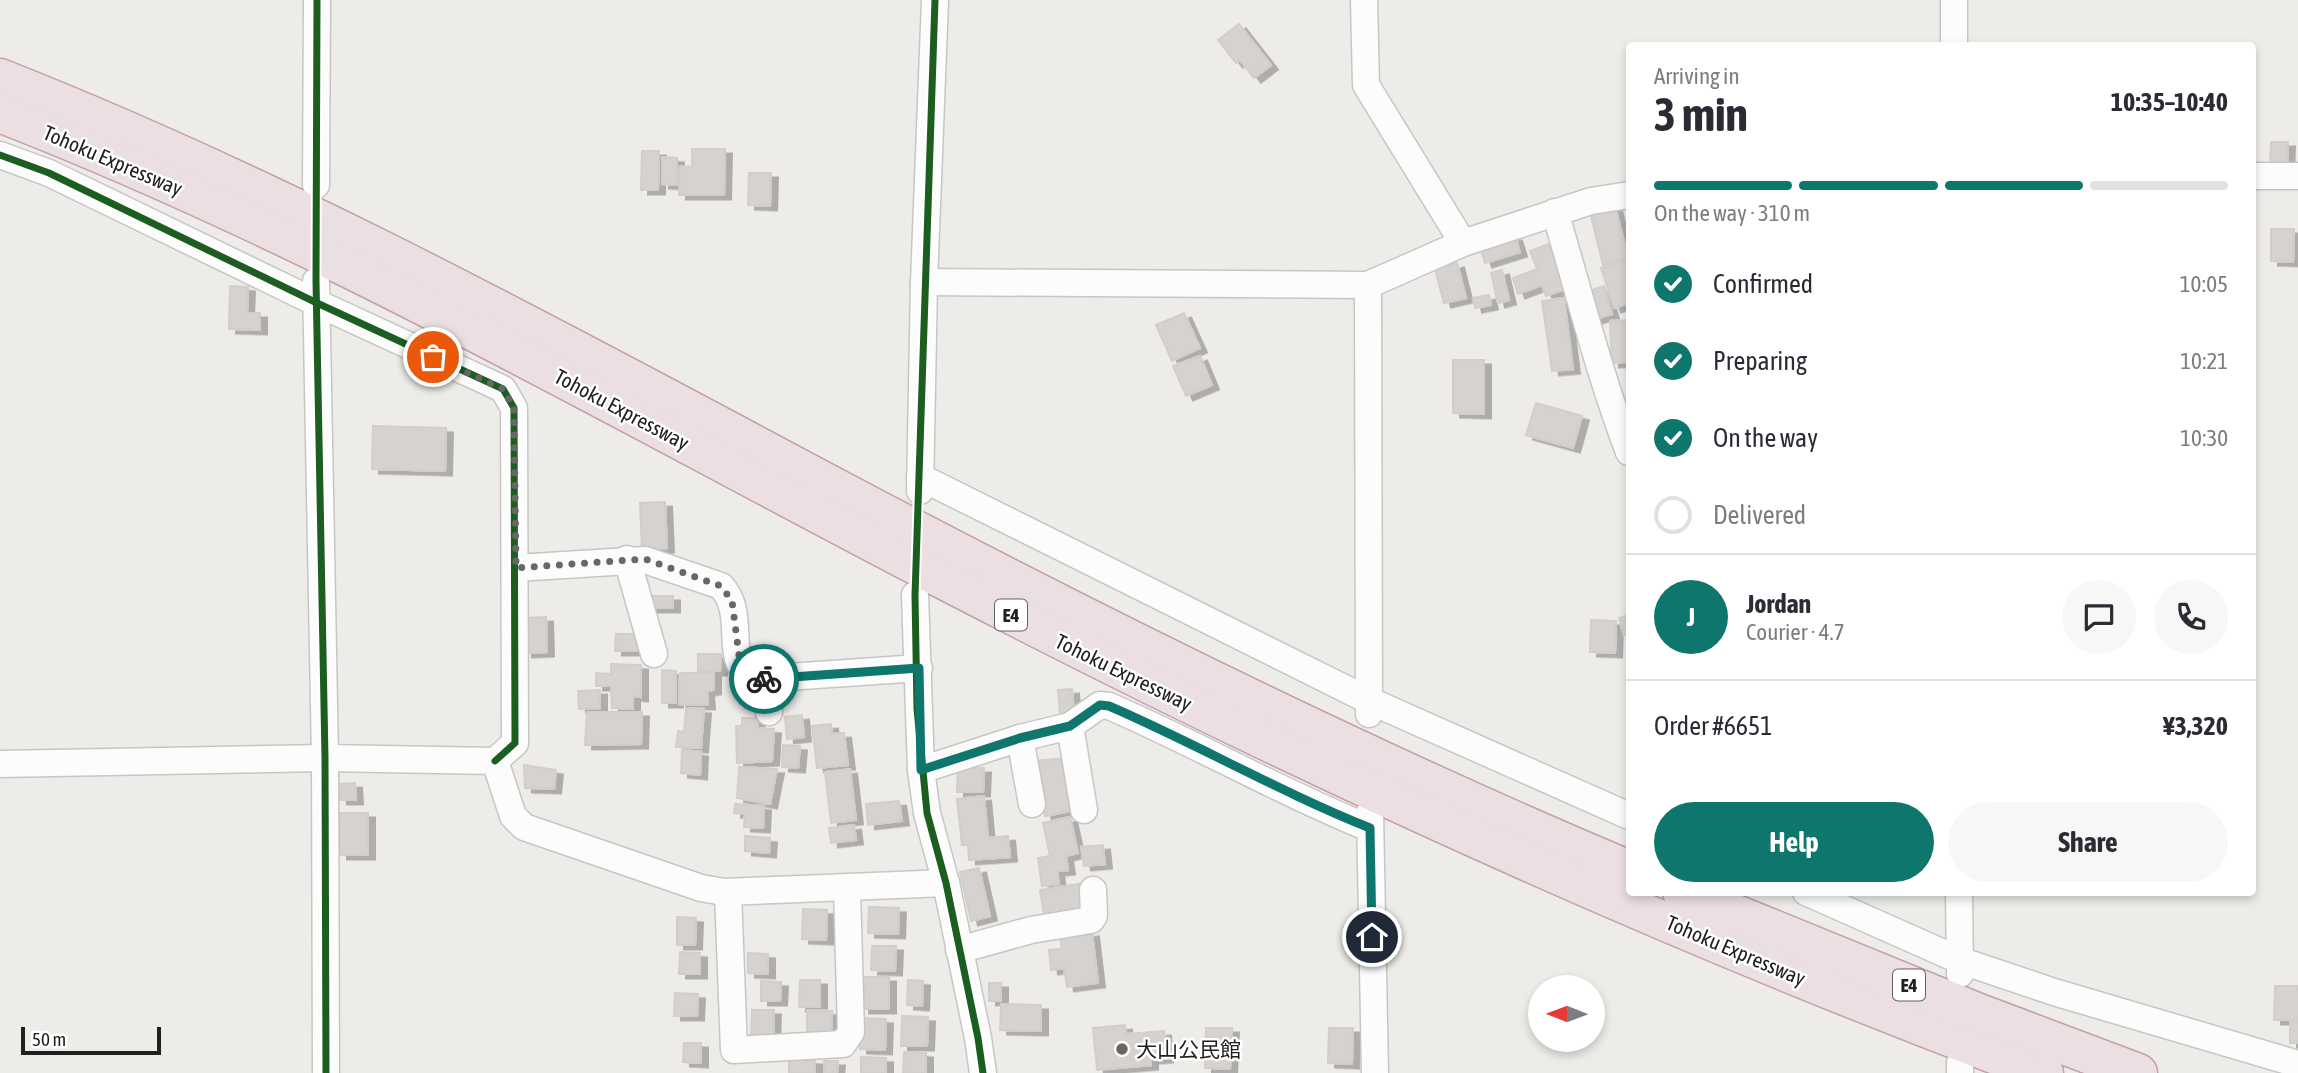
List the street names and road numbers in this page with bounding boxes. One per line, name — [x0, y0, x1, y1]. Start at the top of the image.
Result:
street label: Tohoku Expressway — [40, 120, 187, 200]
street label: Tohoku Expressway — [551, 363, 694, 455]
road number: E4 — [995, 600, 1027, 630]
street label: Tohoku Expressway — [1052, 629, 1196, 716]
street label: Tohoku Expressway — [1663, 910, 1810, 990]
road number: E4 — [1893, 970, 1925, 1001]

